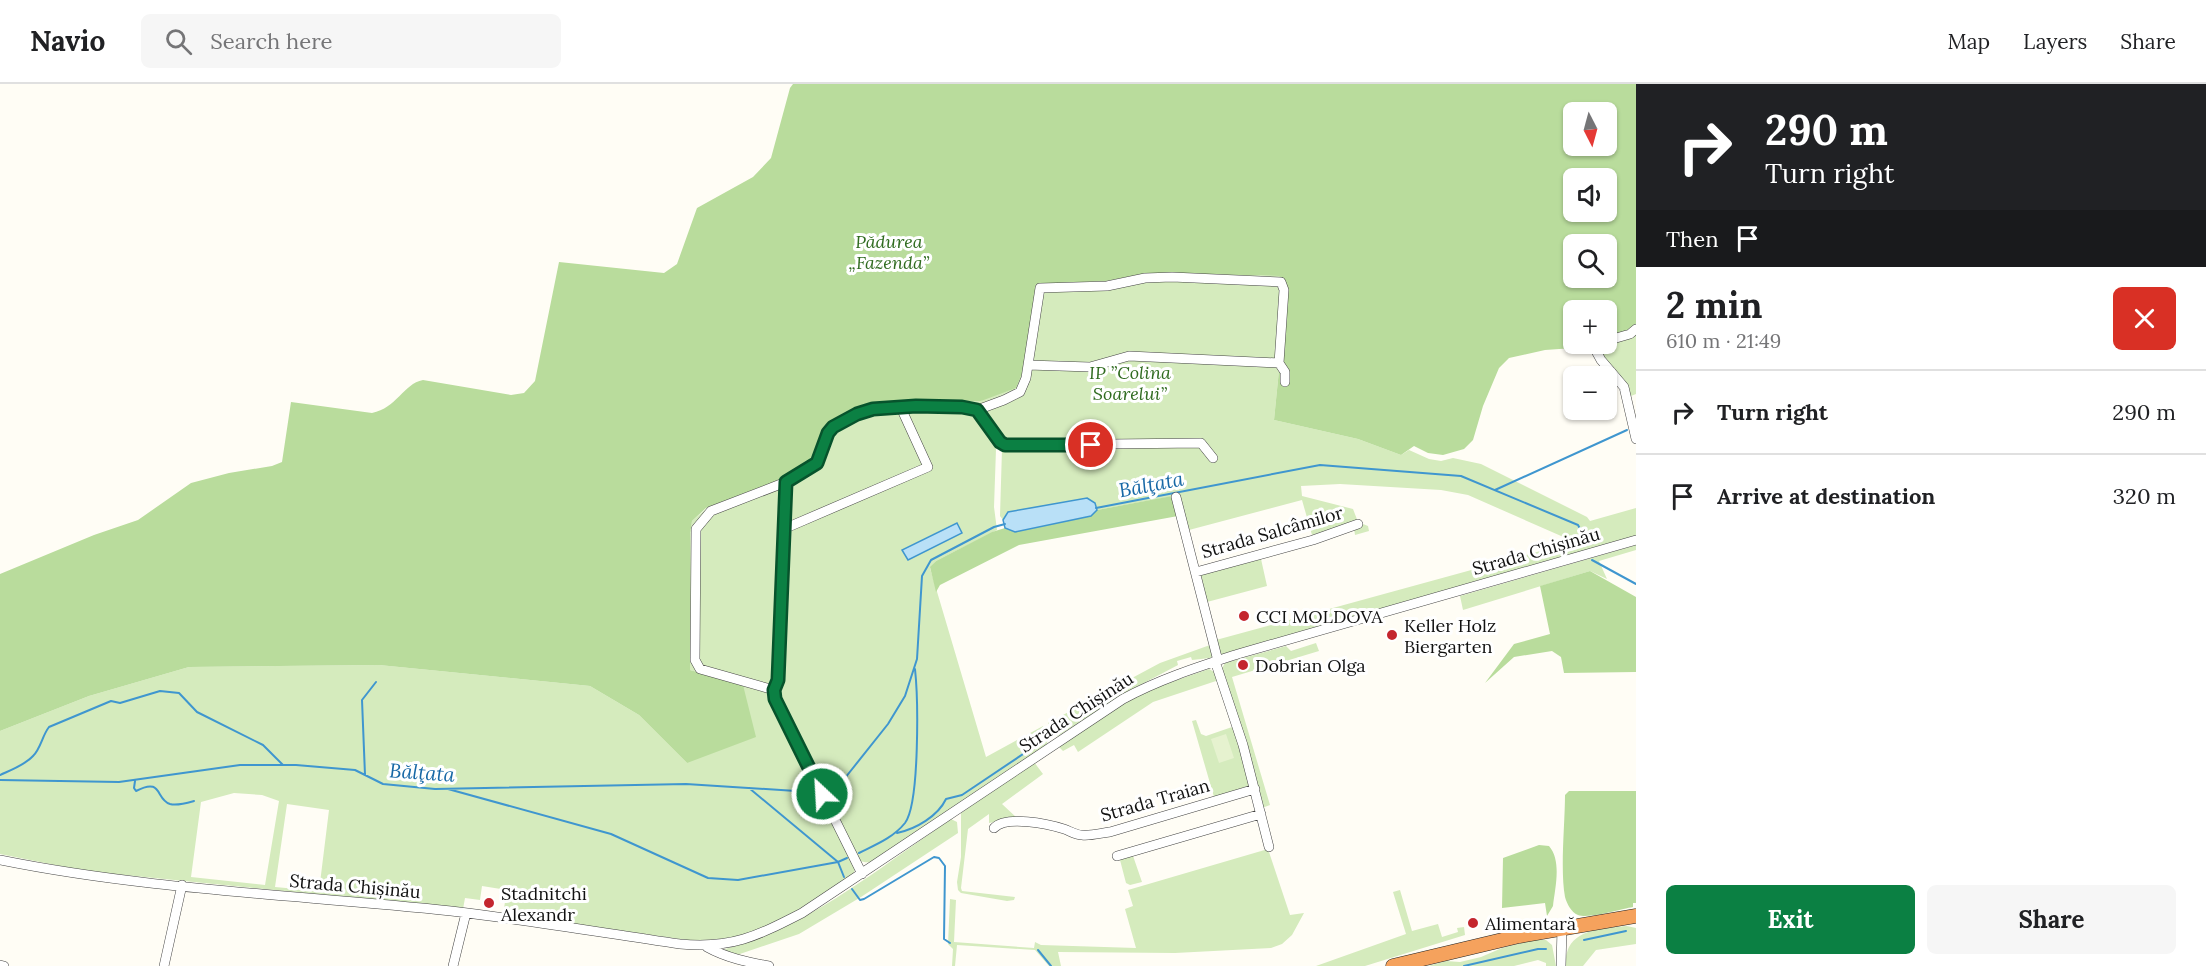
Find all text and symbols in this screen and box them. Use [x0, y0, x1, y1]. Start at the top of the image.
search box [141, 14, 561, 68]
text: Navio [30, 23, 105, 59]
icon: search [162, 25, 195, 58]
text: Search here [210, 27, 332, 55]
text: Map [1947, 28, 1990, 55]
text: Layers [2023, 28, 2087, 55]
text: Share [2120, 28, 2176, 55]
north arrow [1563, 102, 1617, 156]
map controls [1563, 102, 1617, 420]
text: 290 m [1765, 103, 1888, 157]
icon: right [1666, 108, 1744, 186]
text: Turn right [1765, 156, 1894, 190]
button: sound [1563, 168, 1617, 222]
icon: arrive [1731, 222, 1764, 255]
text: Then [1666, 225, 1719, 253]
park label: Pădurea „Fazenda” [848, 230, 930, 274]
button: search [1563, 234, 1617, 288]
text: 2 min [1666, 282, 1763, 328]
button: close [2113, 287, 2176, 350]
button: + [1563, 300, 1617, 354]
text: 610 m · 21:49 [1666, 328, 1781, 353]
park label: IP ”Colina Soarelui” [1089, 361, 1171, 405]
button: − [1563, 366, 1617, 420]
icon: right [1666, 396, 1699, 429]
text: Turn right [1717, 398, 1828, 426]
text: 290 m [2112, 398, 2176, 426]
pin [1065, 419, 1116, 470]
icon: arrive [1074, 428, 1107, 461]
water label: Bălţata [1116, 465, 1186, 503]
icon: arrive [1666, 480, 1699, 513]
text: Arrive at destination [1717, 482, 1935, 510]
text: 320 m [2113, 482, 2176, 510]
street label: Strada Salcâmilor [1198, 501, 1346, 563]
street label: Strada Chișinău [1470, 522, 1603, 580]
place label: CCI MOLDOVA [1256, 605, 1383, 628]
marker: CCI MOLDOVA [1237, 609, 1251, 623]
place label: Keller Holz Biergarten [1404, 614, 1496, 658]
marker: Keller Holz Biergarten [1385, 628, 1399, 642]
place label: Dobrian Olga [1255, 654, 1366, 677]
marker: Dobrian Olga [1236, 658, 1250, 672]
street label: Strada Chișinău [1015, 666, 1138, 757]
water label: Bălţata [388, 757, 456, 787]
position arrow [790, 762, 854, 826]
street label: Strada Traian [1098, 773, 1212, 827]
street label: Strada Chișinău [288, 869, 422, 903]
place label: Stadnitchi Alexandr [500, 882, 587, 926]
button: Exit [1666, 885, 1915, 954]
button: Share [1927, 885, 2176, 954]
marker: Stadnitchi Alexandr [482, 896, 496, 910]
place label: Alimentară [1484, 912, 1576, 935]
marker: Alimentară [1466, 916, 1480, 930]

